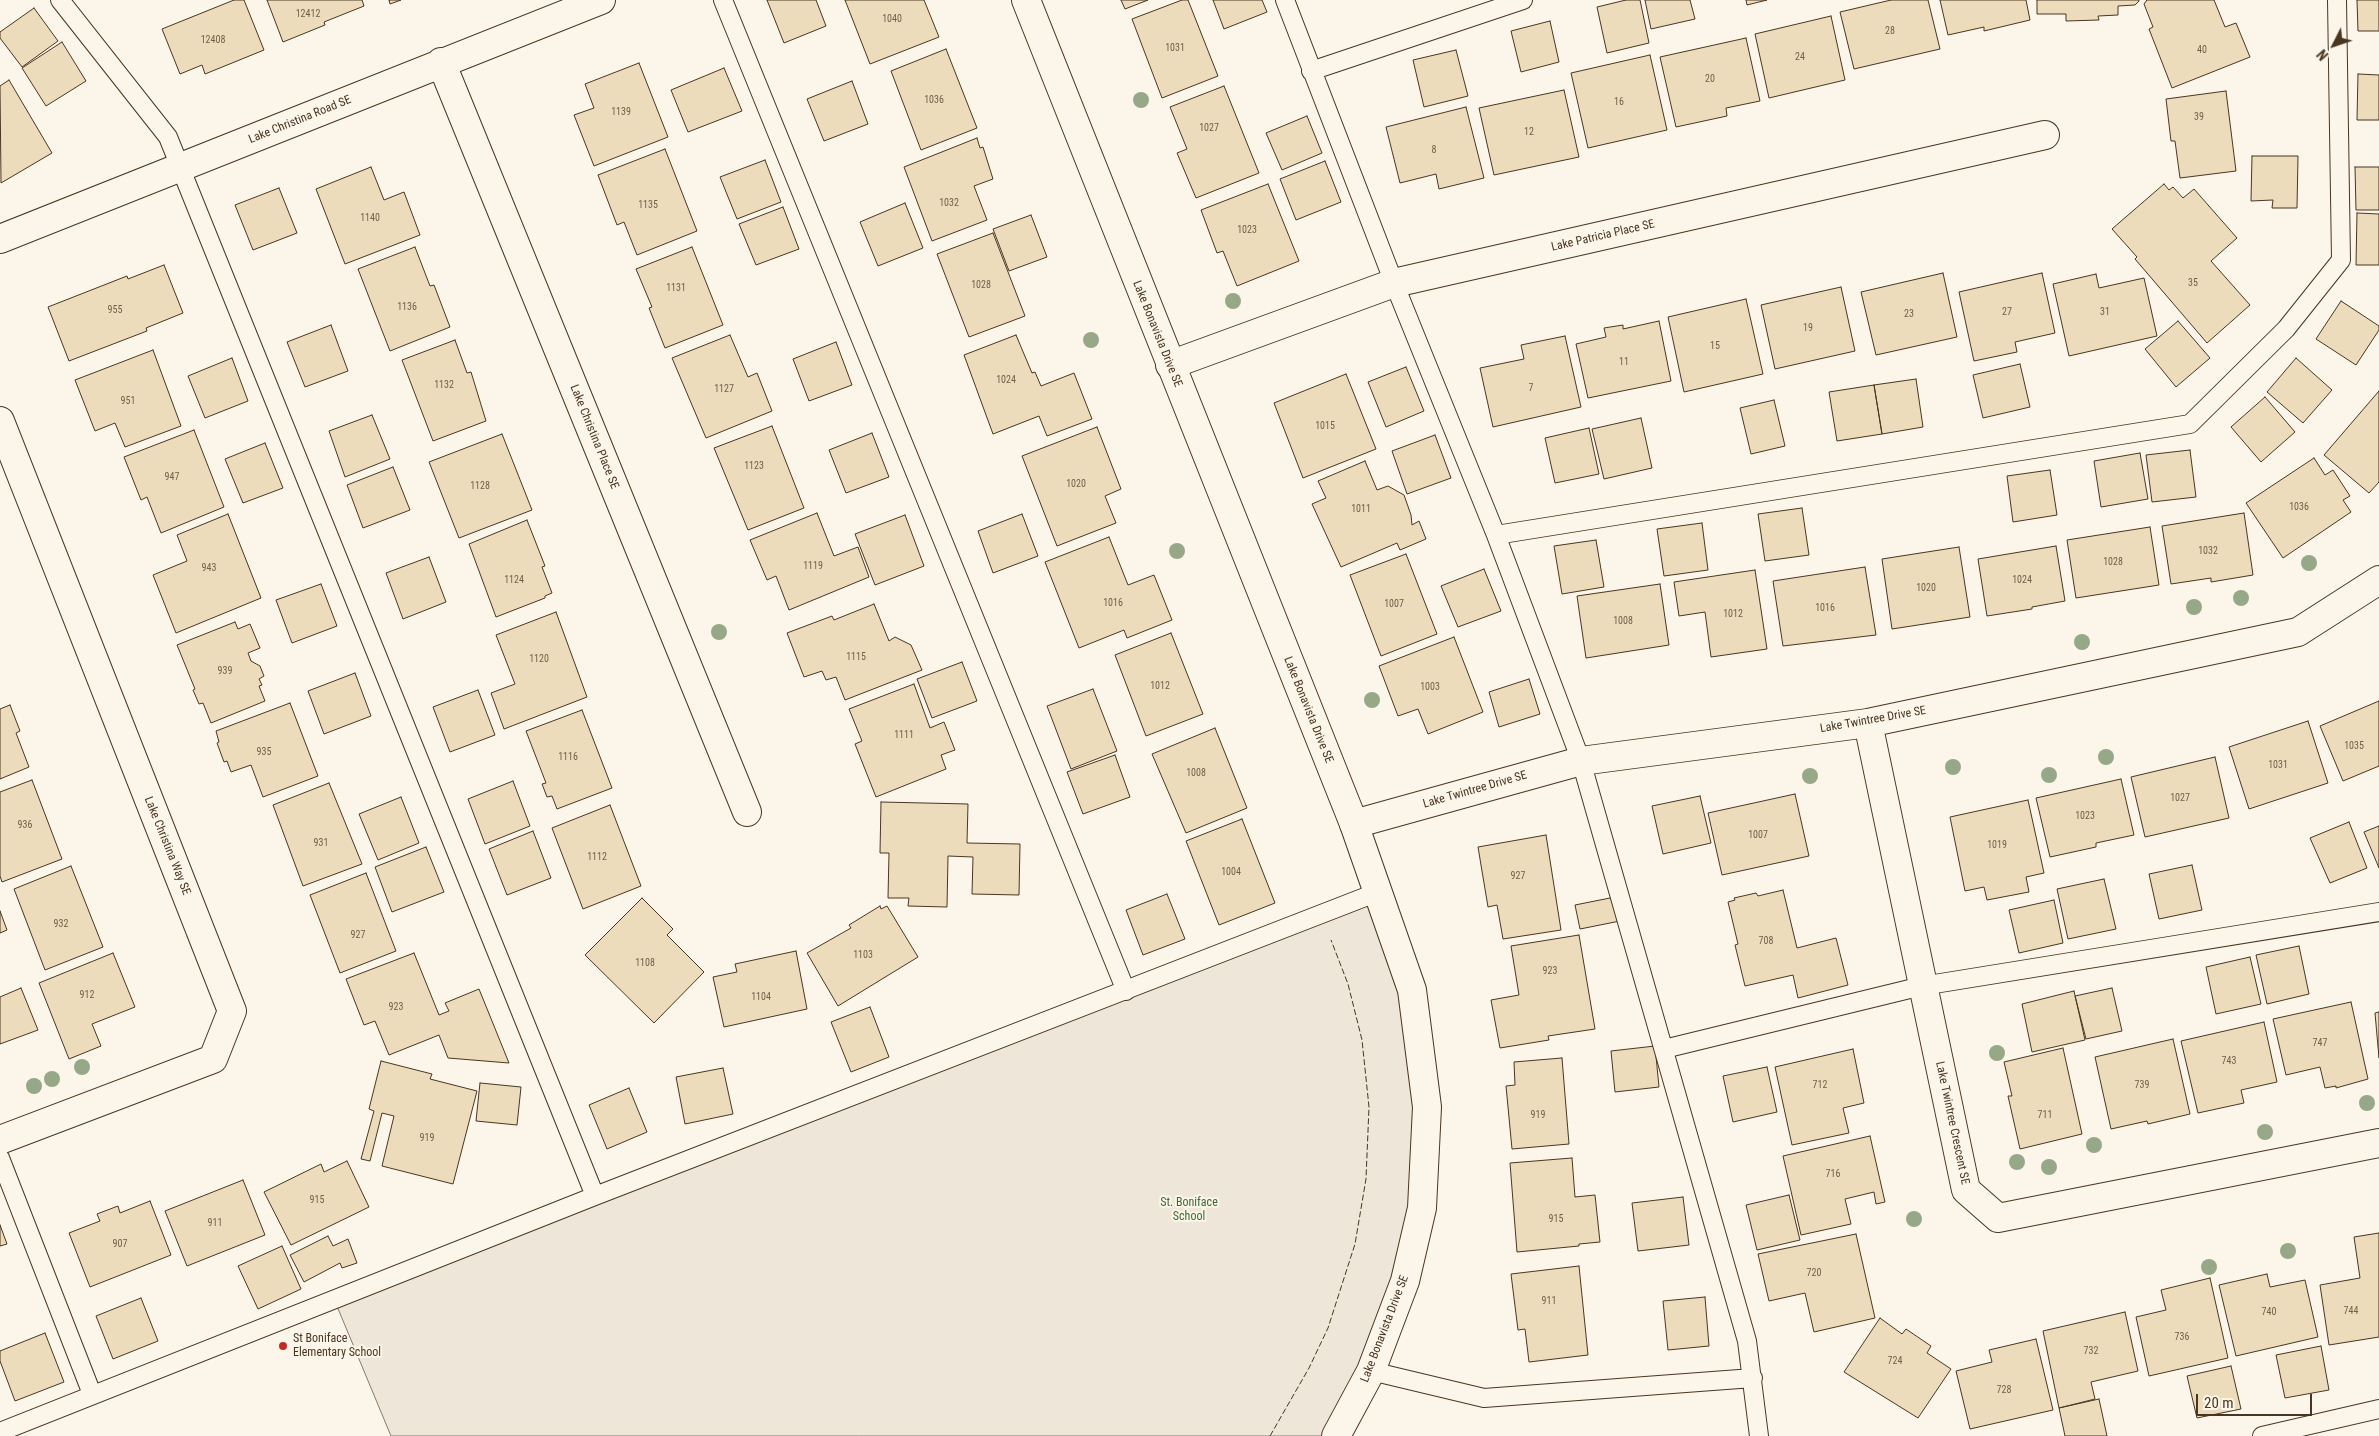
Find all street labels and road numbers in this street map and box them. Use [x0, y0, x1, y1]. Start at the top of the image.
street label: Lake Christina Road SE [247, 93, 353, 147]
street label: Lake Patricia Place SE [1550, 217, 1656, 255]
street label: Lake Bonavista Drive SE [1129, 279, 1185, 389]
street label: Lake Christina Place SE [566, 383, 622, 491]
street label: Lake Bonavista Drive SE [1280, 655, 1336, 765]
street label: Lake Twintree Drive SE [1819, 704, 1927, 736]
street label: Lake Twintree Drive SE [1421, 768, 1529, 812]
street label: Lake Christina Way SE [141, 795, 193, 897]
street label: Lake Twintree Crescent SE [1932, 1060, 1972, 1186]
street label: Lake Bonavista Drive SE [1358, 1273, 1412, 1385]

